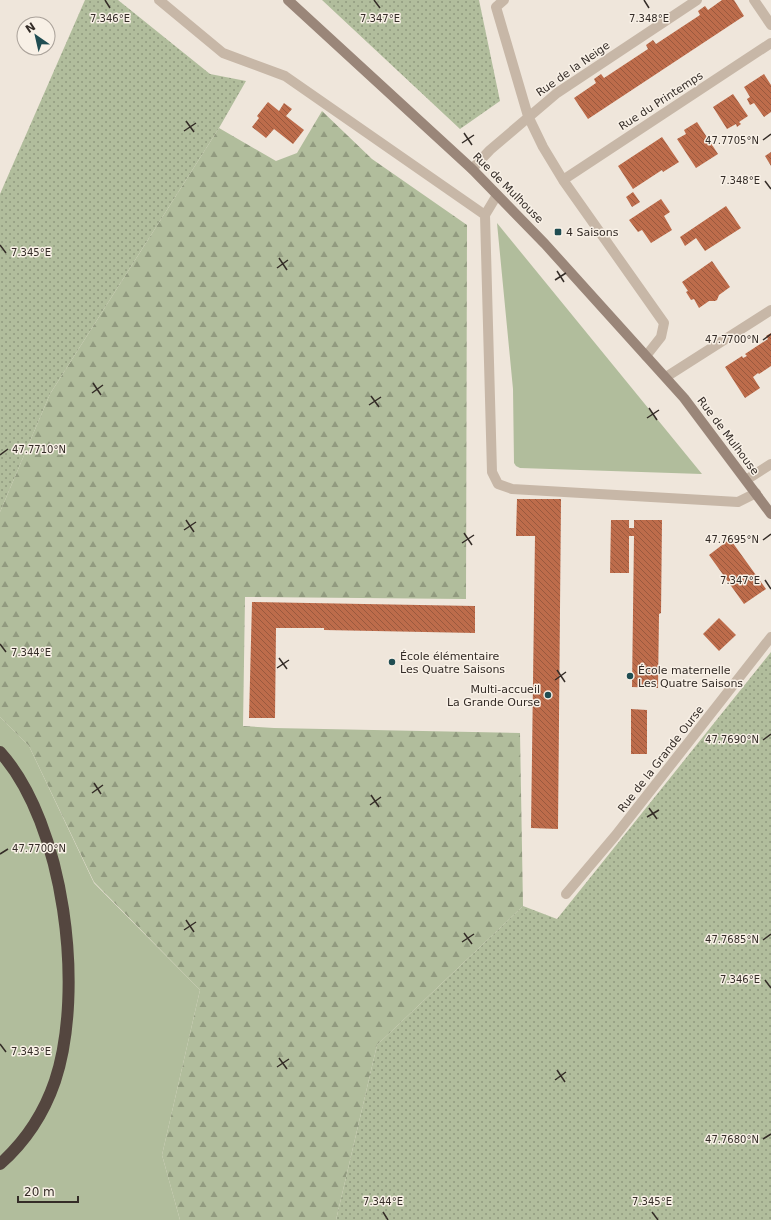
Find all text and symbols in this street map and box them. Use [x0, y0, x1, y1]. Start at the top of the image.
text: 7.346°E [90, 13, 130, 24]
text: 7.347°E [360, 13, 400, 24]
text: 7.348°E [629, 13, 669, 24]
north arrow [16, 16, 56, 56]
text: N [23, 20, 38, 36]
street label: Rue de la Neige [534, 39, 612, 99]
street label: Rue du Printemps [617, 69, 706, 133]
text: 47.7705°N [705, 135, 759, 146]
street label: Rue de Mulhouse [470, 150, 546, 226]
text: 7.348°E [720, 175, 760, 186]
place label: 4 Saisons [566, 226, 619, 239]
marker: 4 Saisons [553, 227, 563, 237]
text: 7.345°E [11, 247, 51, 258]
text: 47.7700°N [705, 334, 759, 345]
street label: Rue de Mulhouse [694, 394, 762, 478]
text: 47.7710°N [12, 444, 66, 455]
text: 47.7695°N [705, 534, 759, 545]
text: 7.347°E [720, 575, 760, 586]
text: 7.344°E [11, 647, 51, 658]
place label: École élémentaire Les Quatre Saisons [400, 650, 505, 676]
marker: École élémentaire Les Quatre Saisons [387, 657, 397, 667]
place label: École maternelle Les Quatre Saisons [638, 664, 743, 690]
marker: École maternelle Les Quatre Saisons [625, 671, 635, 681]
place label: Multi-accueil La Grande Ourse [447, 683, 540, 709]
marker: Multi-accueil La Grande Ourse [543, 690, 553, 700]
street label: Rue de la Grande Ourse [615, 703, 707, 815]
text: 47.7690°N [705, 734, 759, 745]
text: 47.7700°N [12, 843, 66, 854]
text: 47.7685°N [705, 934, 759, 945]
text: 7.346°E [720, 974, 760, 985]
text: 7.343°E [11, 1046, 51, 1057]
text: 47.7680°N [705, 1134, 759, 1145]
scale bar [18, 1178, 78, 1204]
text: 20 m [24, 1185, 55, 1199]
text: 7.344°E [363, 1196, 403, 1207]
text: 7.345°E [632, 1196, 672, 1207]

